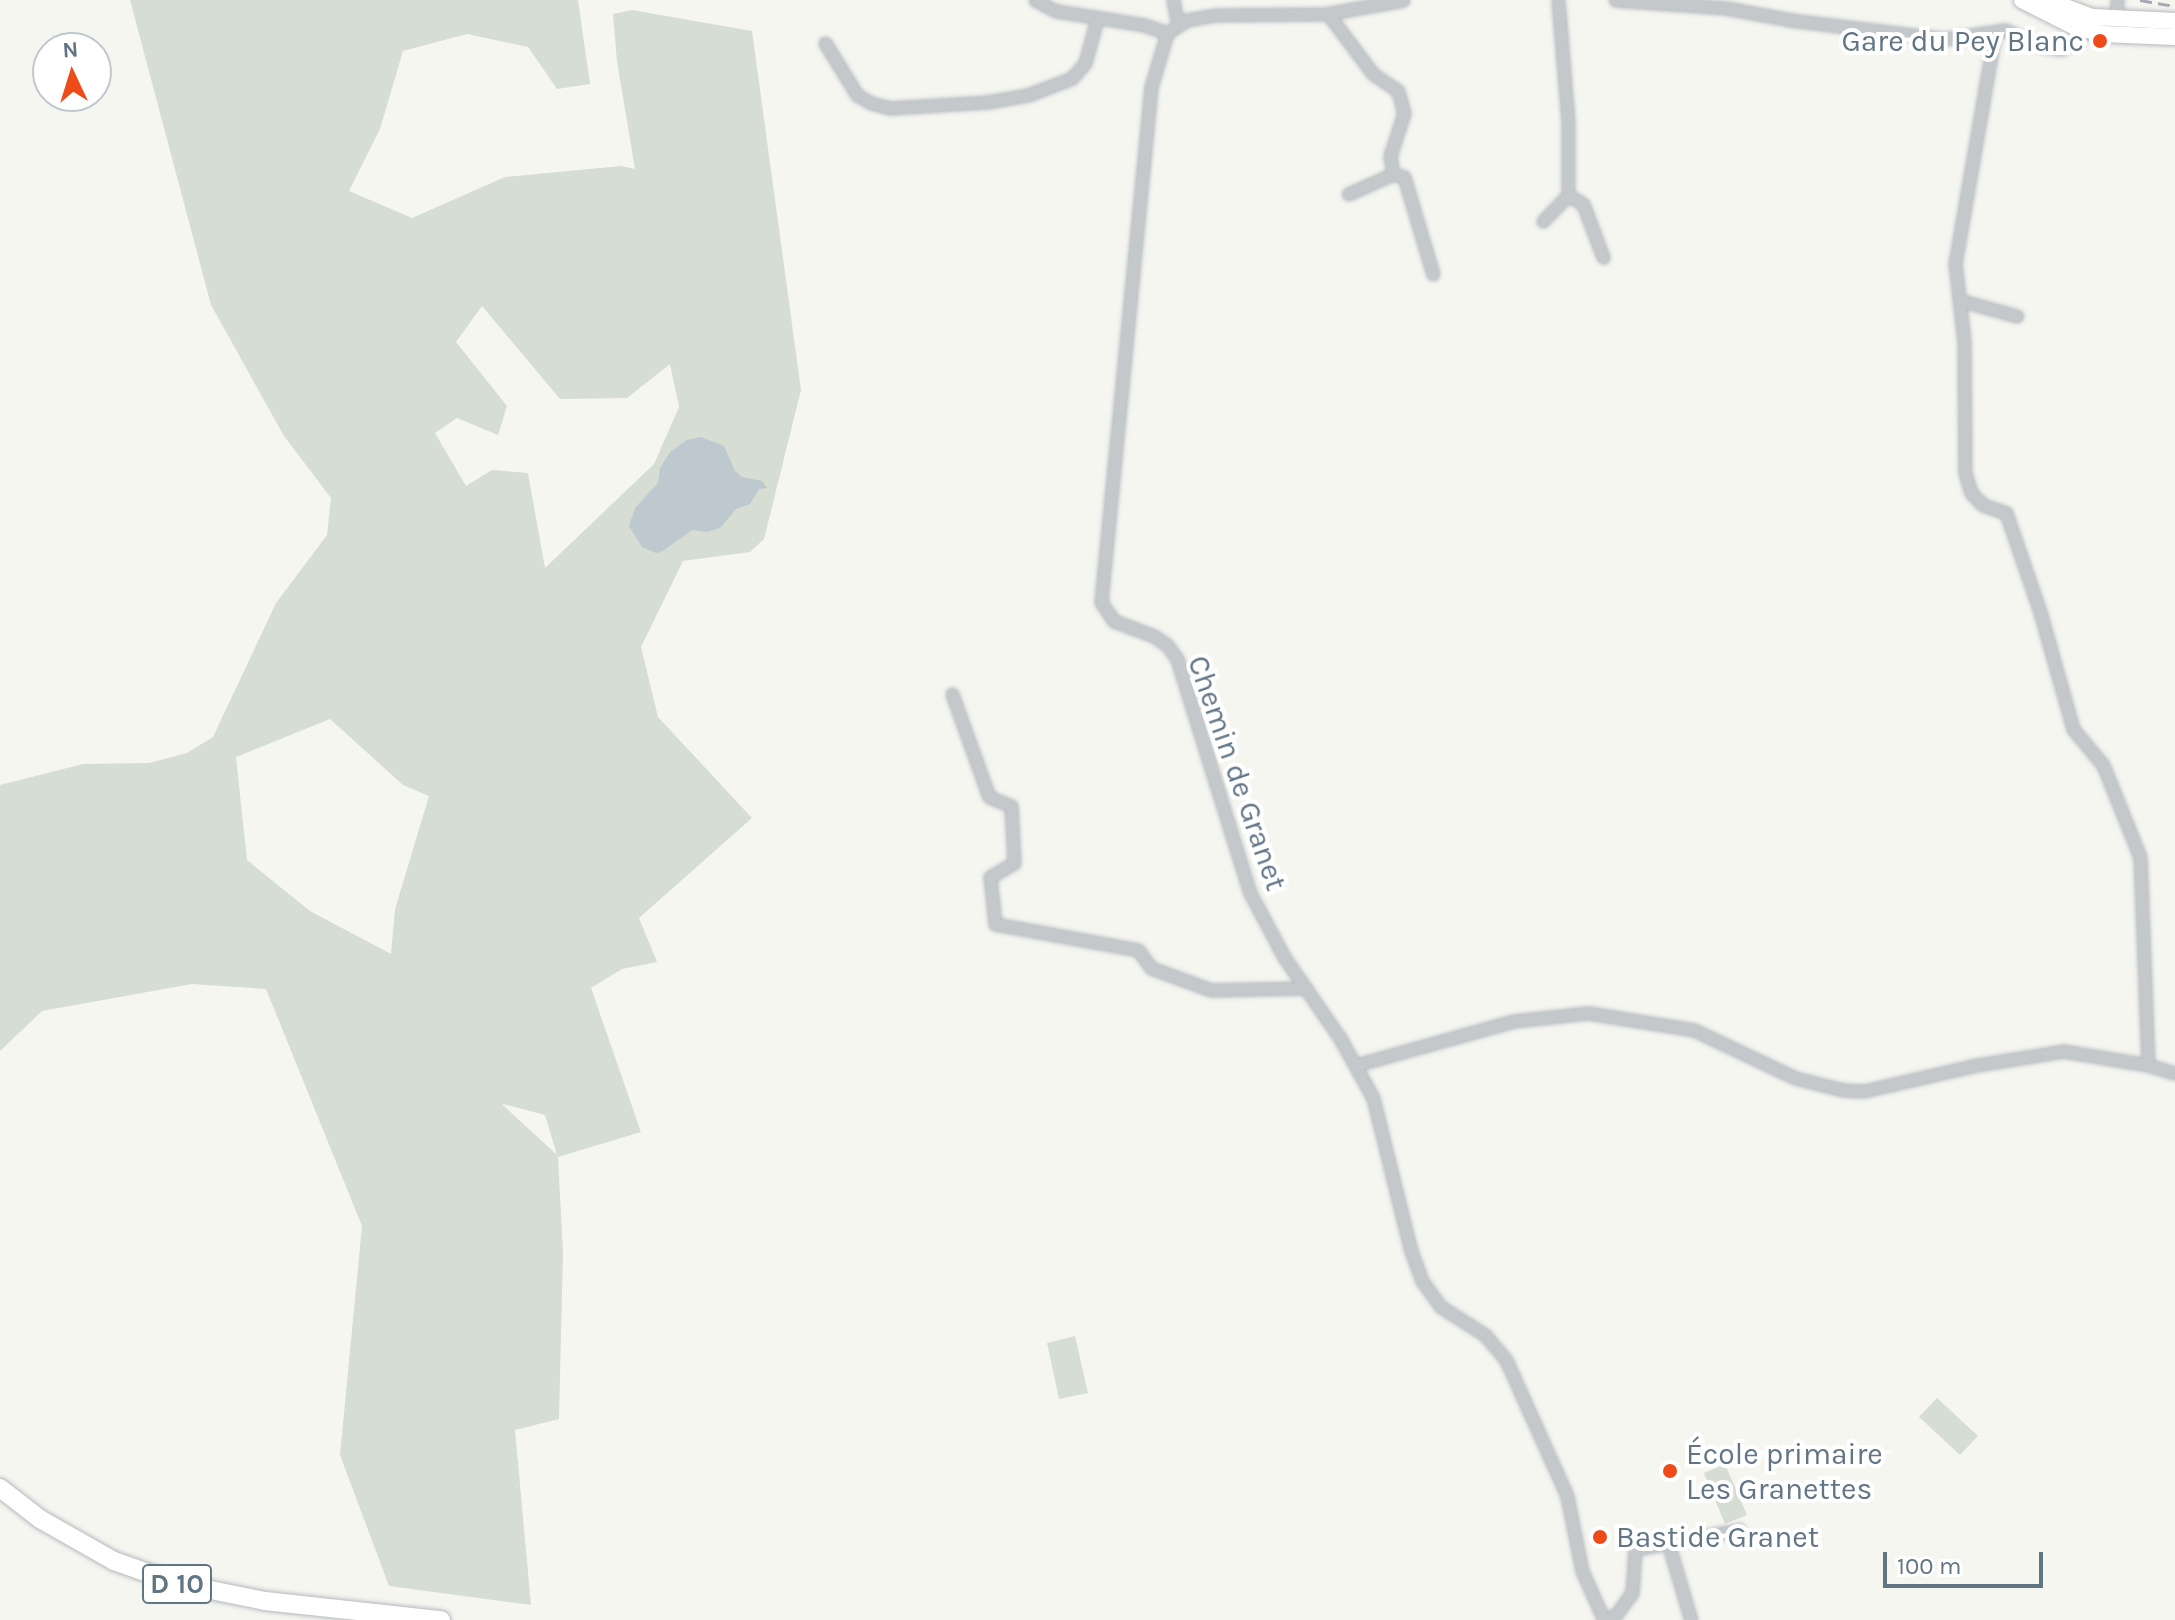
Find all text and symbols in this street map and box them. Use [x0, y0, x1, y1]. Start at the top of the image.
place label: Gare du Pey Blanc [1841, 23, 2084, 59]
north arrow [32, 32, 112, 112]
marker: Gare du Pey Blanc [2091, 32, 2109, 50]
text: N [62, 37, 79, 64]
street label: Chemin de Granet [1180, 651, 1294, 895]
place label: École primaire Les Granettes [1686, 1436, 1883, 1506]
marker: École primaire Les Granettes [1661, 1462, 1679, 1480]
place label: Bastide Granet [1616, 1519, 1819, 1555]
marker: Bastide Granet [1591, 1528, 1609, 1546]
scale bar [1887, 1536, 2047, 1586]
text: 100 m [1897, 1552, 1962, 1580]
road number: D 10 [141, 1560, 213, 1608]

